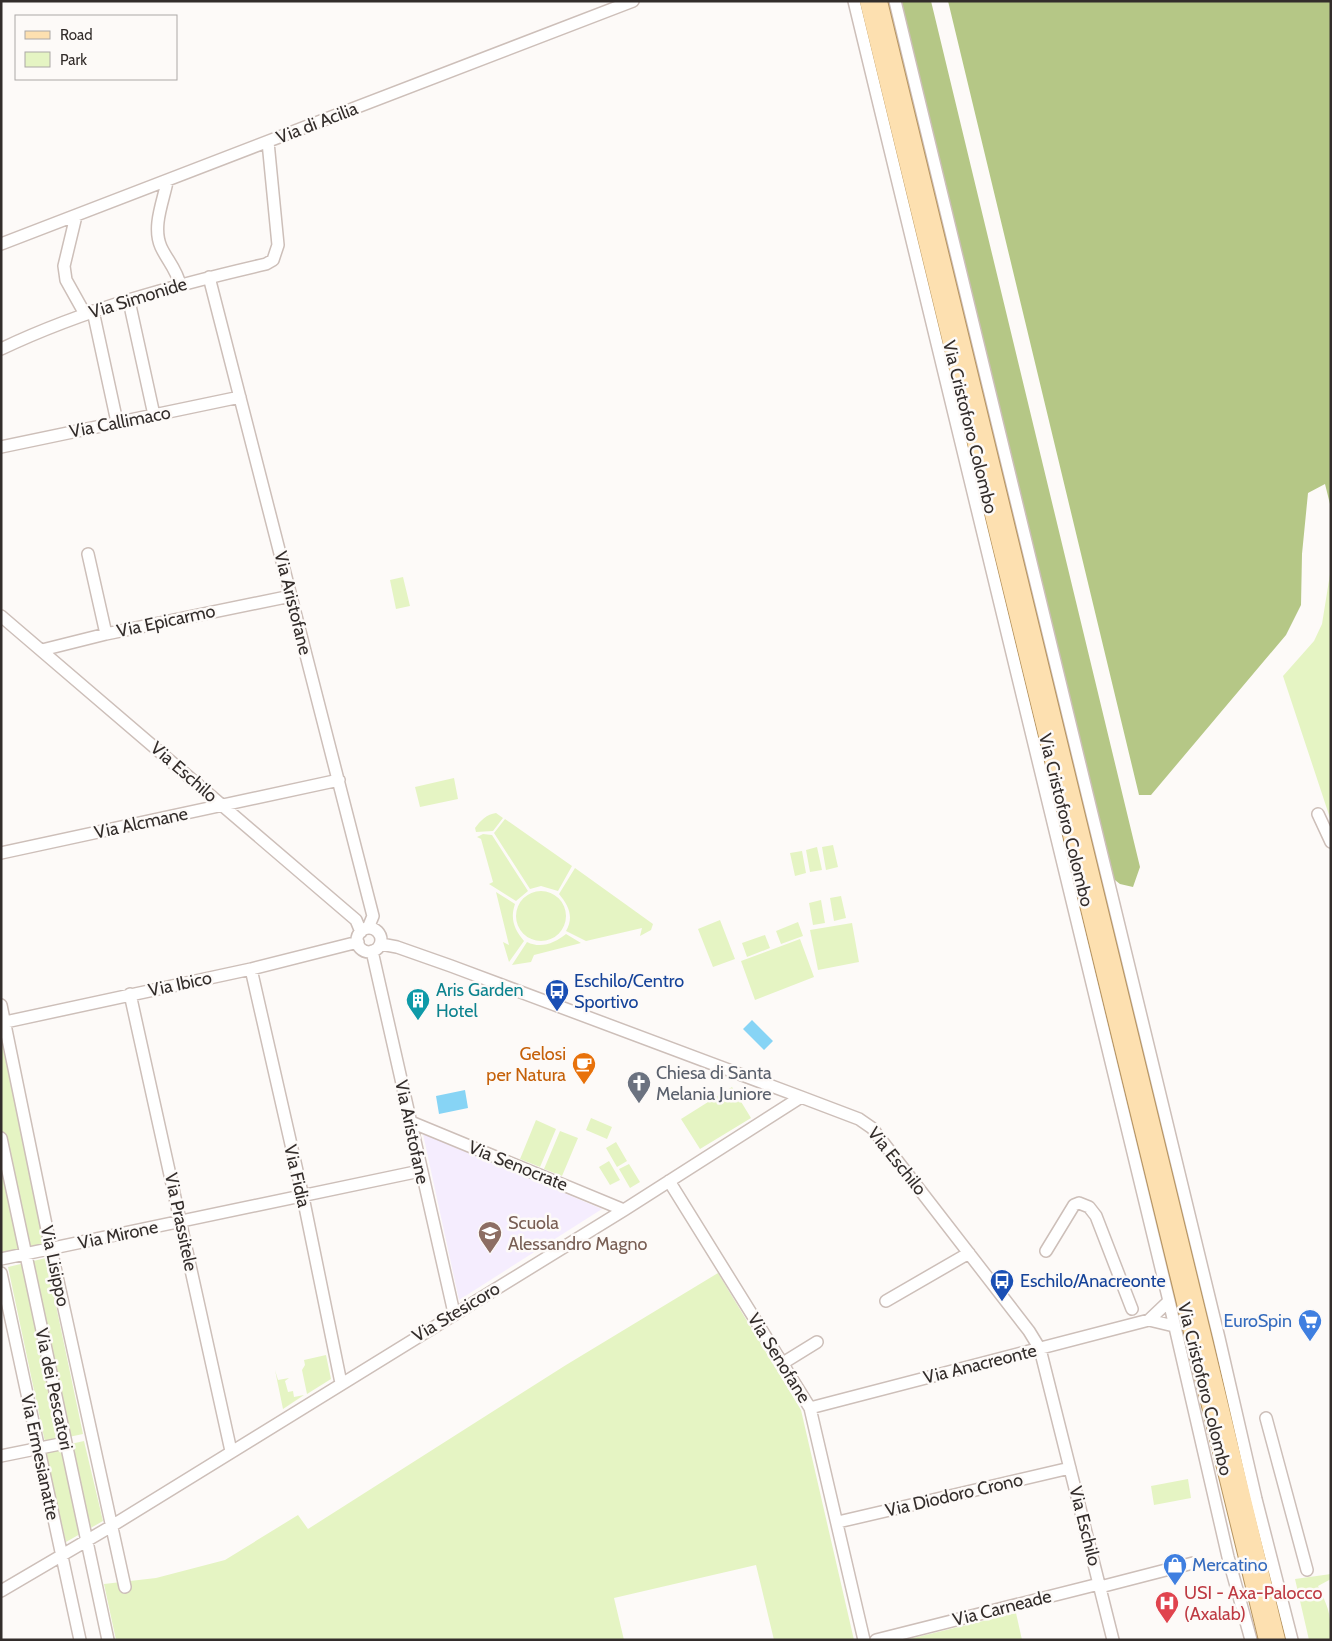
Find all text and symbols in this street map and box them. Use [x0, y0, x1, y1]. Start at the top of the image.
legend [15, 15, 178, 80]
text: Road [60, 26, 93, 44]
text: Park [60, 51, 87, 69]
street label: Via di Acilia [273, 97, 361, 149]
street label: Via Simonide [86, 273, 190, 323]
street label: Via Cristoforo Colombo [938, 338, 1002, 516]
street label: Via Callimaco [67, 401, 173, 443]
street label: Via Aristofane [270, 549, 316, 657]
street label: Via Epicarmo [115, 600, 217, 642]
street label: Via Cristoforo Colombo [1034, 731, 1098, 909]
street label: Via Eschilo [146, 737, 222, 807]
street label: Via Alcmane [92, 802, 190, 844]
street label: Via Ibico [146, 967, 214, 1001]
place label: Eschilo/Centro Sportivo [574, 970, 684, 1013]
bus stop icon: Eschilo/Centro Sportivo [544, 978, 570, 1012]
place label: Aris Garden Hotel [436, 979, 524, 1022]
building icon: Aris Garden Hotel [405, 987, 431, 1021]
place label: Gelosi per Natura [486, 1043, 566, 1086]
cafe icon: Gelosi per Natura [571, 1051, 597, 1085]
place label: Chiesa di Santa Melania Juniore [656, 1062, 772, 1105]
church icon: Chiesa di Santa Melania Juniore [626, 1070, 652, 1104]
street label: Via Aristofane [390, 1078, 434, 1186]
street label: Via Eschilo [863, 1122, 931, 1200]
street label: Via Senocrate [465, 1136, 571, 1196]
street label: Via Fidia [279, 1142, 315, 1210]
street label: Via Prassitele [160, 1171, 202, 1273]
place label: Scuola Alessandro Magno [508, 1212, 648, 1255]
street label: Via Mirone [76, 1216, 160, 1254]
school or university icon: Scuola Alessandro Magno [477, 1220, 503, 1254]
street label: Via Lisippo [36, 1223, 74, 1309]
bus stop icon: Eschilo/Anacreonte [989, 1268, 1015, 1302]
place label: Eschilo/Anacreonte [1020, 1270, 1166, 1292]
street label: Via Stesicoro [408, 1277, 504, 1347]
street label: Via Cristoforo Colombo [1173, 1300, 1237, 1478]
supermarket icon: EuroSpin [1297, 1308, 1323, 1342]
street label: Via Senofane [743, 1309, 815, 1407]
place label: EuroSpin [1224, 1310, 1292, 1332]
street label: Via dei Pescatori [30, 1326, 78, 1452]
street label: Via Anacreonte [921, 1339, 1039, 1389]
street label: Via Ermesianatte [16, 1392, 64, 1522]
street label: Via Diodoro Crono [883, 1468, 1025, 1522]
street label: Via Eschilo [1064, 1484, 1106, 1568]
shop icon: Mercatino [1162, 1552, 1188, 1586]
place label: Mercatino [1192, 1554, 1268, 1576]
place label: USI - Axa-Palocco (Axalab) [1184, 1582, 1323, 1625]
street label: Via Carneade [950, 1585, 1054, 1631]
hospital icon: USI - Axa-Palocco (Axalab) [1154, 1590, 1180, 1624]

